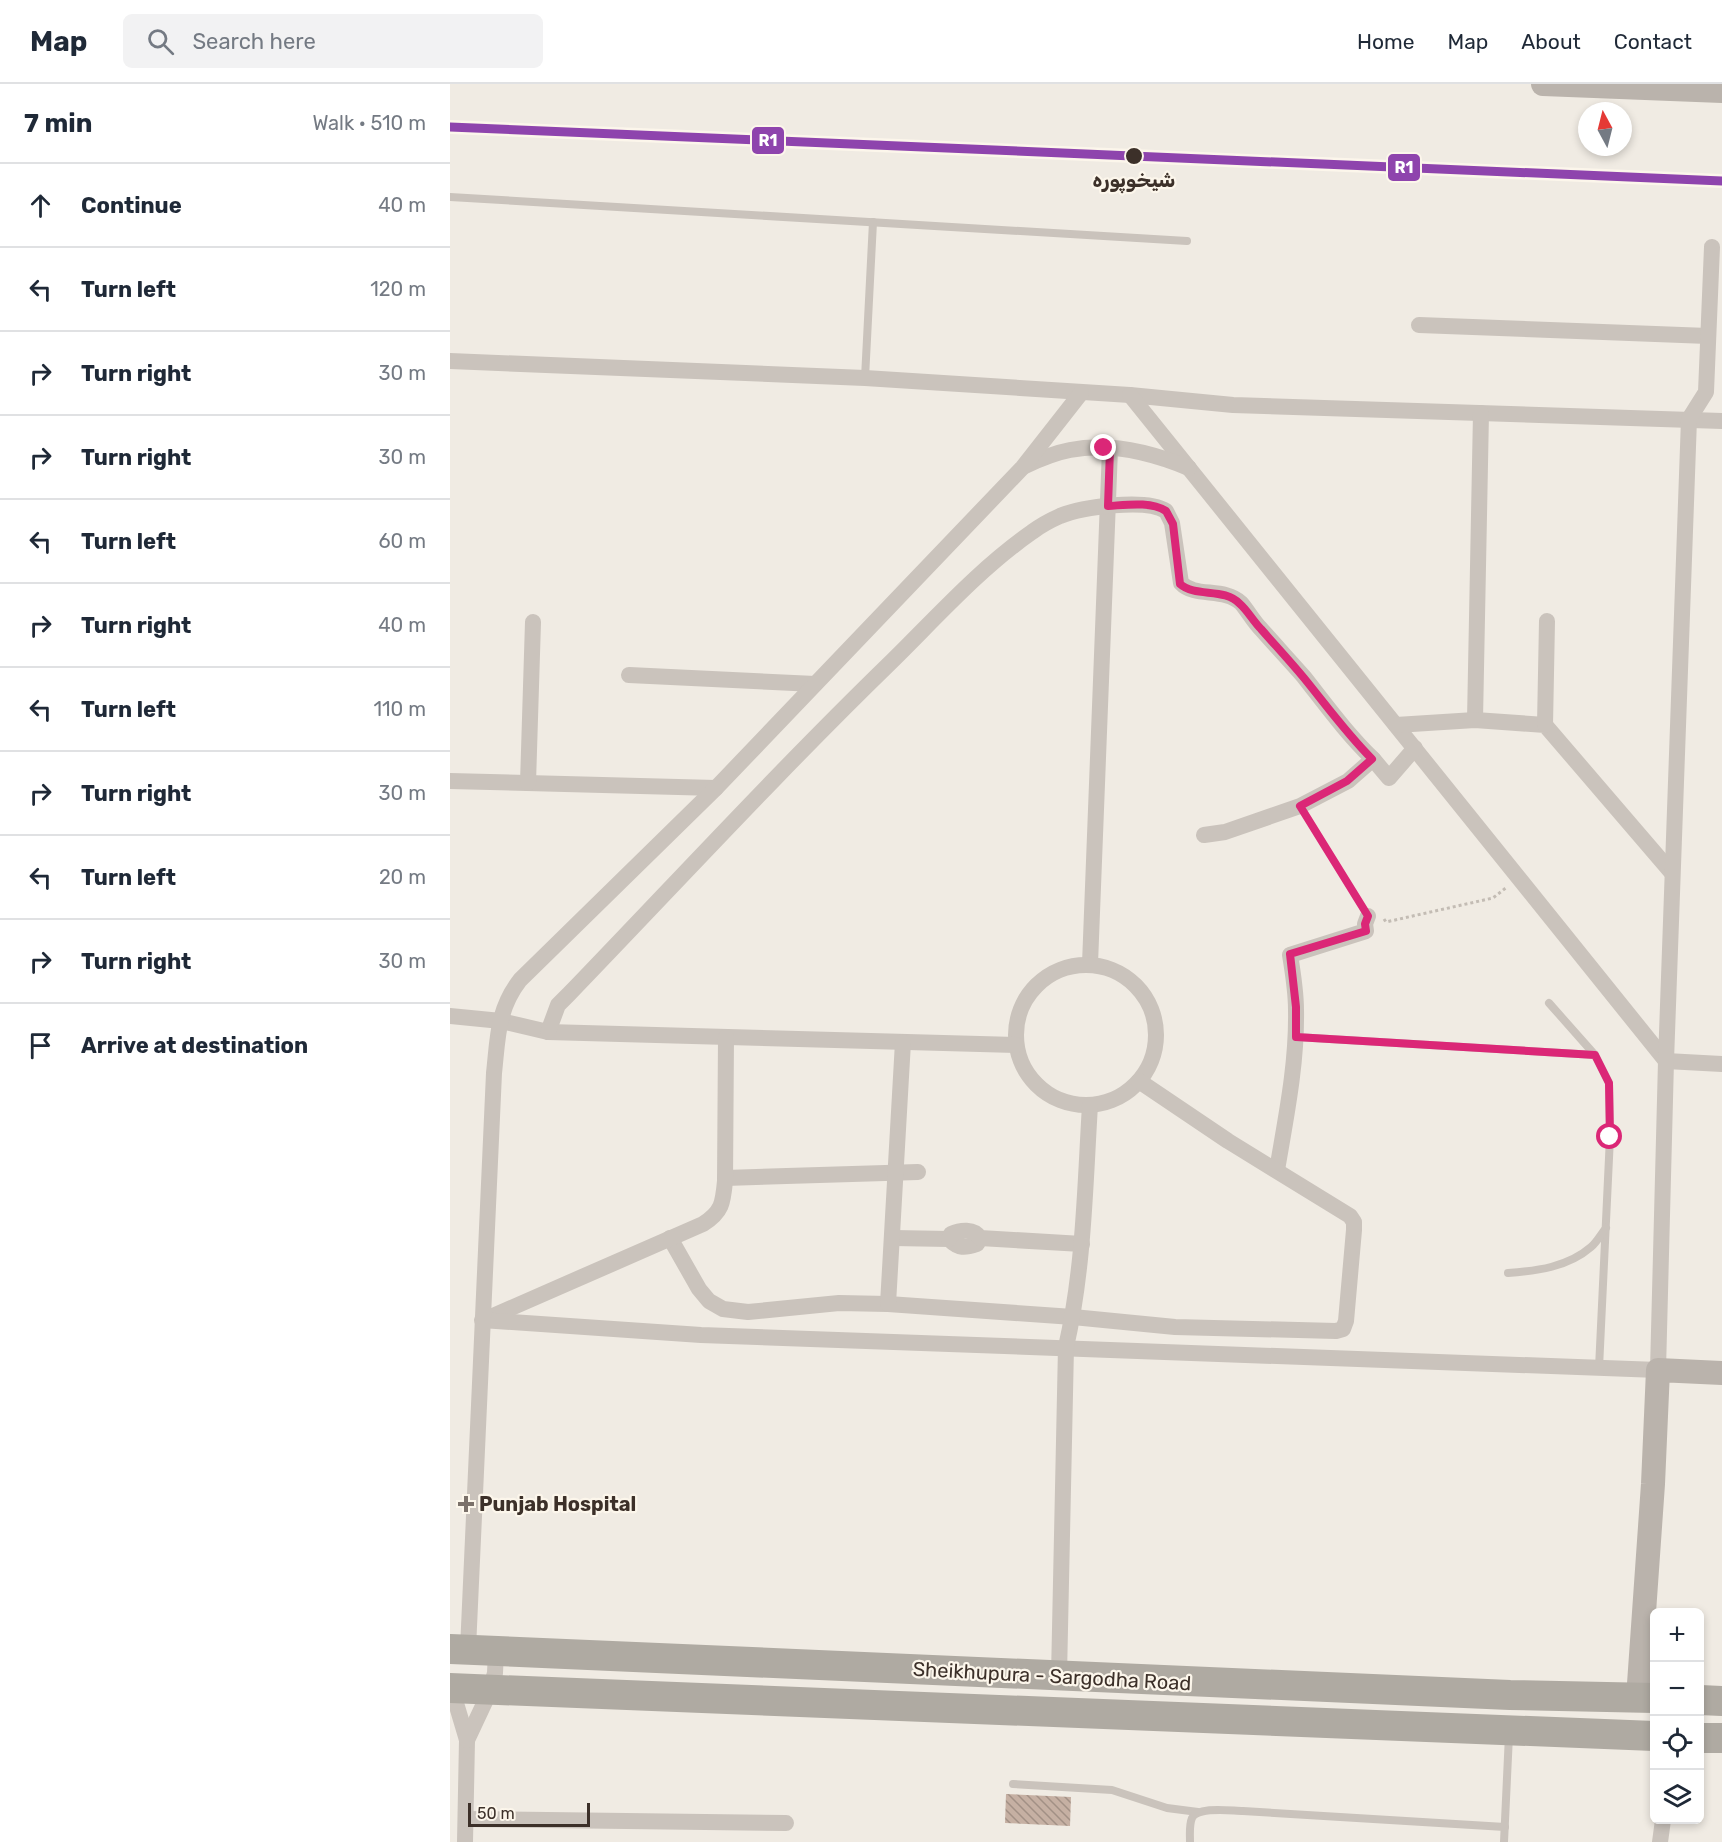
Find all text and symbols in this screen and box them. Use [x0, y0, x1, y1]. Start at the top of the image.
search box [123, 14, 543, 68]
text: Map [30, 25, 87, 58]
icon: search [144, 25, 177, 58]
text: Search here [192, 28, 316, 55]
text: Home [1357, 29, 1414, 54]
text: Map [1447, 29, 1488, 54]
text: About [1521, 29, 1581, 54]
text: Contact [1614, 29, 1692, 54]
north arrow [1578, 102, 1632, 156]
text: 7 min [24, 108, 92, 139]
text: Walk · 510 m [312, 111, 426, 135]
line badge: R1 [751, 126, 785, 155]
text: R1 [758, 131, 778, 150]
marker: شیخوپورہ [1124, 146, 1144, 166]
line badge: R1 [1387, 153, 1421, 182]
text: R1 [1394, 158, 1414, 177]
place label: شیخوپورہ [1093, 168, 1175, 194]
icon: ahead [24, 189, 57, 222]
text: Continue [81, 192, 182, 219]
text: 40 m [378, 193, 426, 217]
icon: left [24, 273, 57, 306]
text: Turn left [81, 276, 176, 303]
text: 120 m [370, 277, 426, 301]
icon: right [24, 357, 57, 390]
text: Turn right [81, 360, 191, 387]
text: 30 m [379, 361, 426, 385]
route end [1090, 434, 1116, 460]
icon: right [24, 441, 57, 474]
text: Turn right [81, 444, 191, 471]
text: 30 m [379, 445, 426, 469]
icon: left [24, 525, 57, 558]
text: Turn left [81, 528, 176, 555]
text: 60 m [379, 529, 426, 553]
icon: right [24, 609, 57, 642]
text: Turn right [81, 612, 191, 639]
text: 40 m [378, 613, 426, 637]
icon: left [24, 693, 57, 726]
text: Turn left [81, 696, 176, 723]
text: 110 m [374, 697, 426, 721]
icon: right [24, 777, 57, 810]
text: Turn right [81, 780, 191, 807]
text: 30 m [379, 781, 426, 805]
icon: left [24, 861, 57, 894]
text: Turn left [81, 864, 176, 891]
text: 20 m [379, 865, 426, 889]
icon: right [24, 945, 57, 978]
text: Turn right [81, 948, 191, 975]
text: 30 m [379, 949, 426, 973]
icon: arrive [24, 1029, 57, 1062]
text: Arrive at destination [81, 1032, 308, 1059]
route start [1596, 1123, 1622, 1149]
place label: Punjab Hospital [479, 1492, 636, 1516]
marker: Punjab Hospital [457, 1495, 475, 1513]
map controls [1650, 1608, 1704, 1824]
button: + [1650, 1608, 1704, 1662]
street label: Sheikhupura - Sargodha Road [912, 1657, 1192, 1695]
button: − [1650, 1662, 1704, 1716]
button: locate [1650, 1716, 1704, 1770]
button: layers [1650, 1770, 1704, 1824]
scale bar [468, 1800, 590, 1828]
text: 50 m [477, 1804, 515, 1823]

